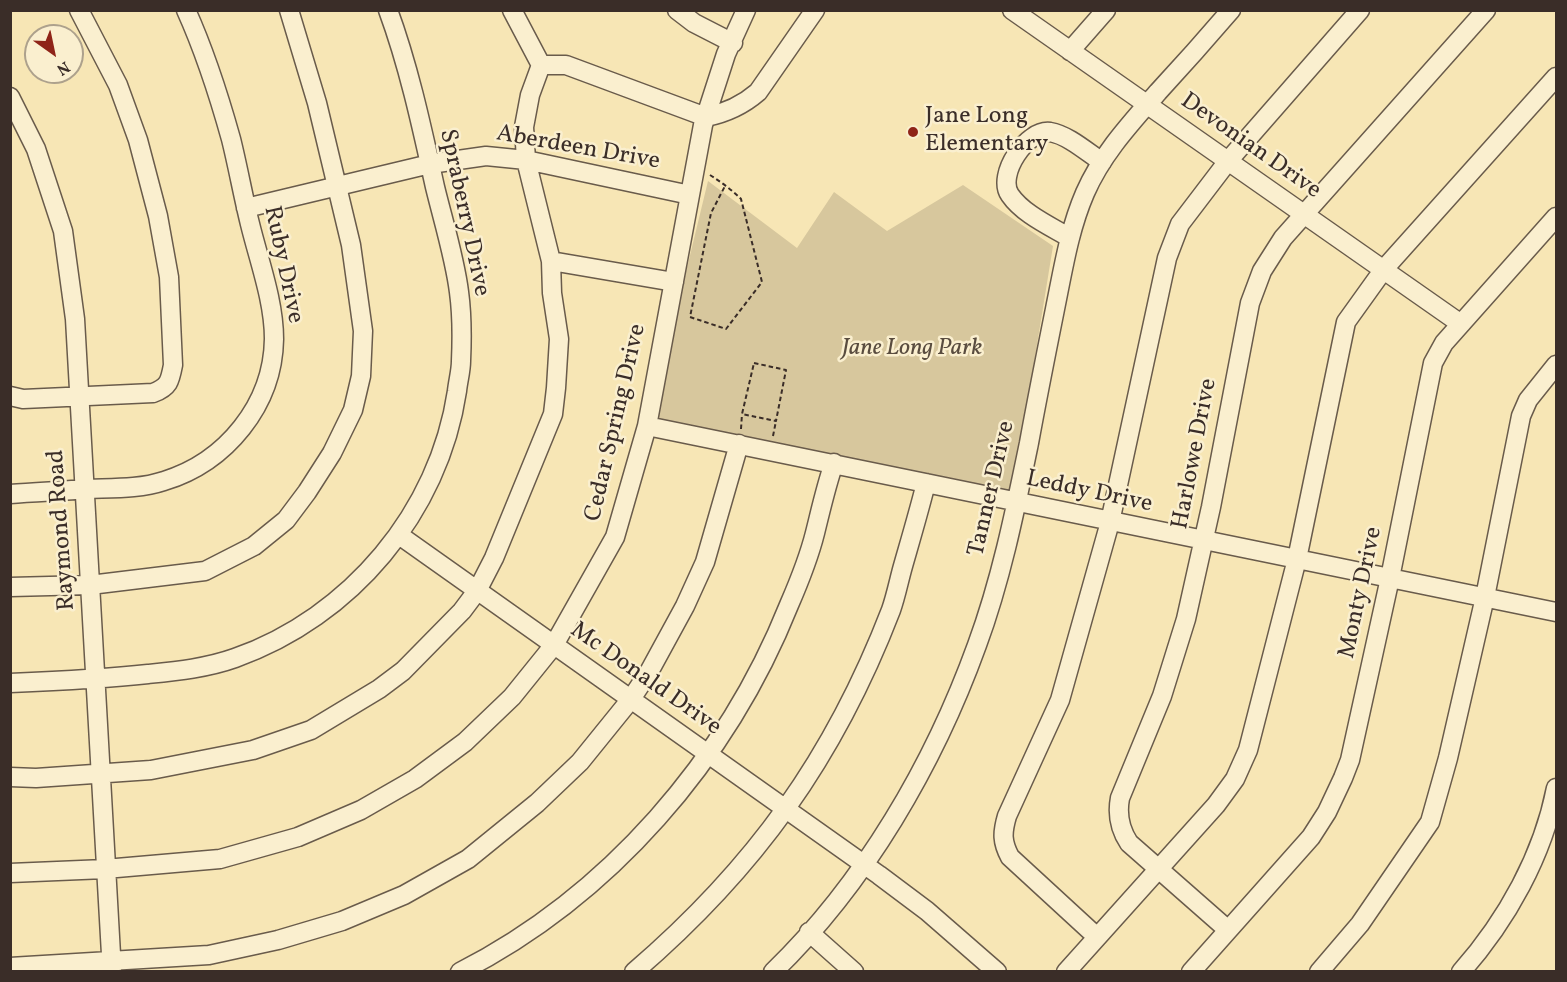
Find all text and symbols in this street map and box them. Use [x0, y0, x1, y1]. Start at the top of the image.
north arrow [24, 24, 84, 84]
text: N [52, 55, 74, 80]
street label: Devonian Drive [1174, 88, 1326, 206]
place label: Jane Long Elementary [925, 104, 1048, 160]
street label: Aberdeen Drive [494, 120, 662, 178]
marker: Jane Long Elementary [906, 125, 920, 139]
street label: Spraberry Drive [431, 127, 495, 299]
street label: Ruby Drive [256, 204, 308, 326]
street label: Cedar Spring Drive [580, 322, 654, 524]
park label: Jane Long Park [842, 336, 982, 364]
street label: Harlowe Drive [1167, 376, 1225, 532]
street label: Tanner Drive [963, 419, 1023, 559]
street label: Raymond Road [43, 448, 83, 612]
street label: Leddy Drive [1023, 466, 1155, 520]
street label: Monty Drive [1334, 525, 1390, 661]
street label: Mc Donald Drive [564, 617, 726, 743]

